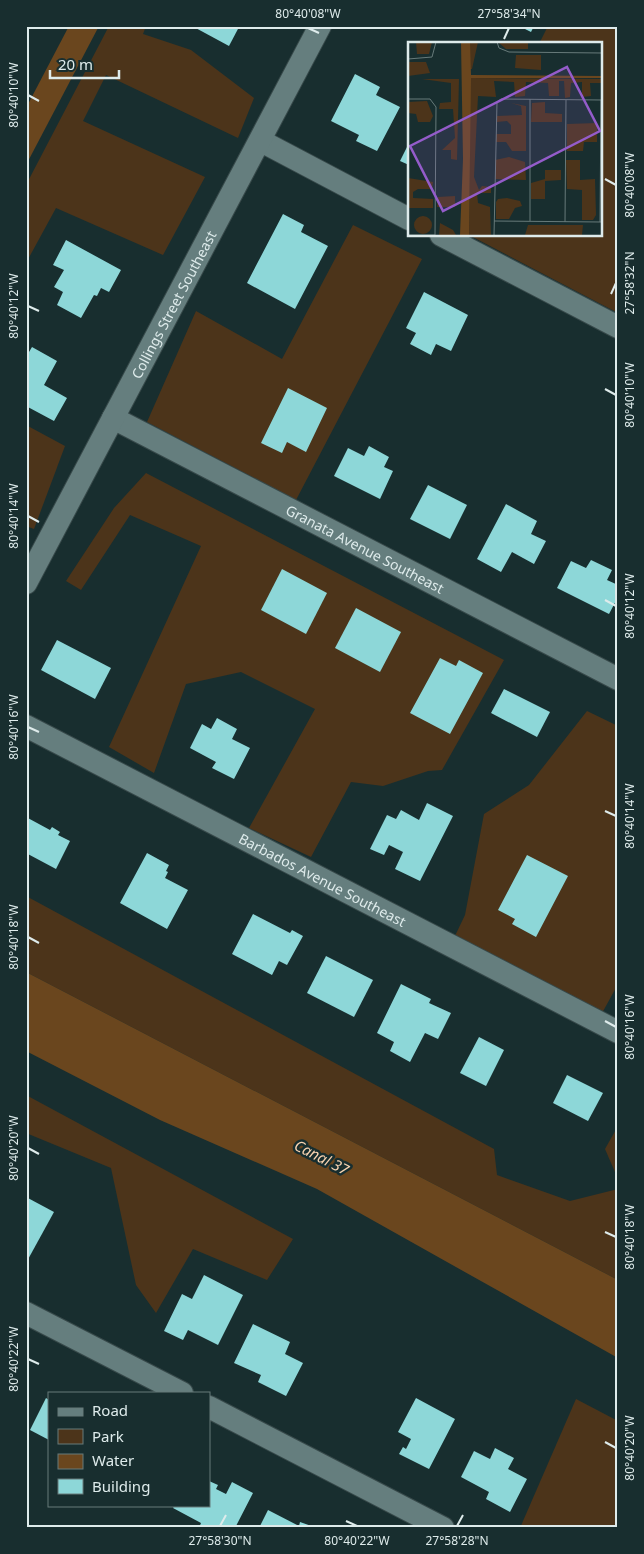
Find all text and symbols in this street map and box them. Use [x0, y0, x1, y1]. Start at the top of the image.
text: 80°40'08"W [275, 5, 341, 22]
text: 27°58'34"N [477, 5, 541, 22]
inset map [408, 42, 602, 236]
scale bar [50, 48, 119, 80]
text: 20 m [58, 54, 93, 74]
text: 80°40'10"W [5, 62, 22, 128]
text: 80°40'08"W [621, 152, 638, 218]
street label: Collings Street Southeast [126, 227, 220, 382]
text: 27°58'32"N [621, 251, 638, 315]
text: 80°40'12"W [5, 273, 22, 339]
text: 80°40'10"W [621, 362, 638, 428]
text: 80°40'14"W [5, 483, 22, 549]
street label: Granata Avenue Southeast [283, 500, 448, 597]
text: 80°40'12"W [621, 573, 638, 639]
text: 80°40'16"W [5, 694, 22, 760]
text: 80°40'14"W [621, 783, 638, 849]
street label: Barbados Avenue Southeast [236, 828, 410, 930]
text: 80°40'18"W [5, 904, 22, 970]
text: 80°40'16"W [621, 994, 638, 1060]
text: 80°40'20"W [5, 1115, 22, 1181]
water label: Canal 37 [291, 1135, 353, 1180]
text: 80°40'18"W [621, 1204, 638, 1270]
text: 80°40'22"W [5, 1326, 22, 1392]
legend [48, 1392, 210, 1506]
text: Road [92, 1400, 128, 1420]
text: 80°40'20"W [621, 1415, 638, 1481]
text: Park [92, 1426, 124, 1446]
text: Water [92, 1450, 134, 1470]
text: Building [92, 1476, 150, 1496]
text: 27°58'30"N [188, 1532, 252, 1549]
text: 80°40'22"W [324, 1532, 390, 1549]
text: 27°58'28"N [425, 1532, 489, 1549]

